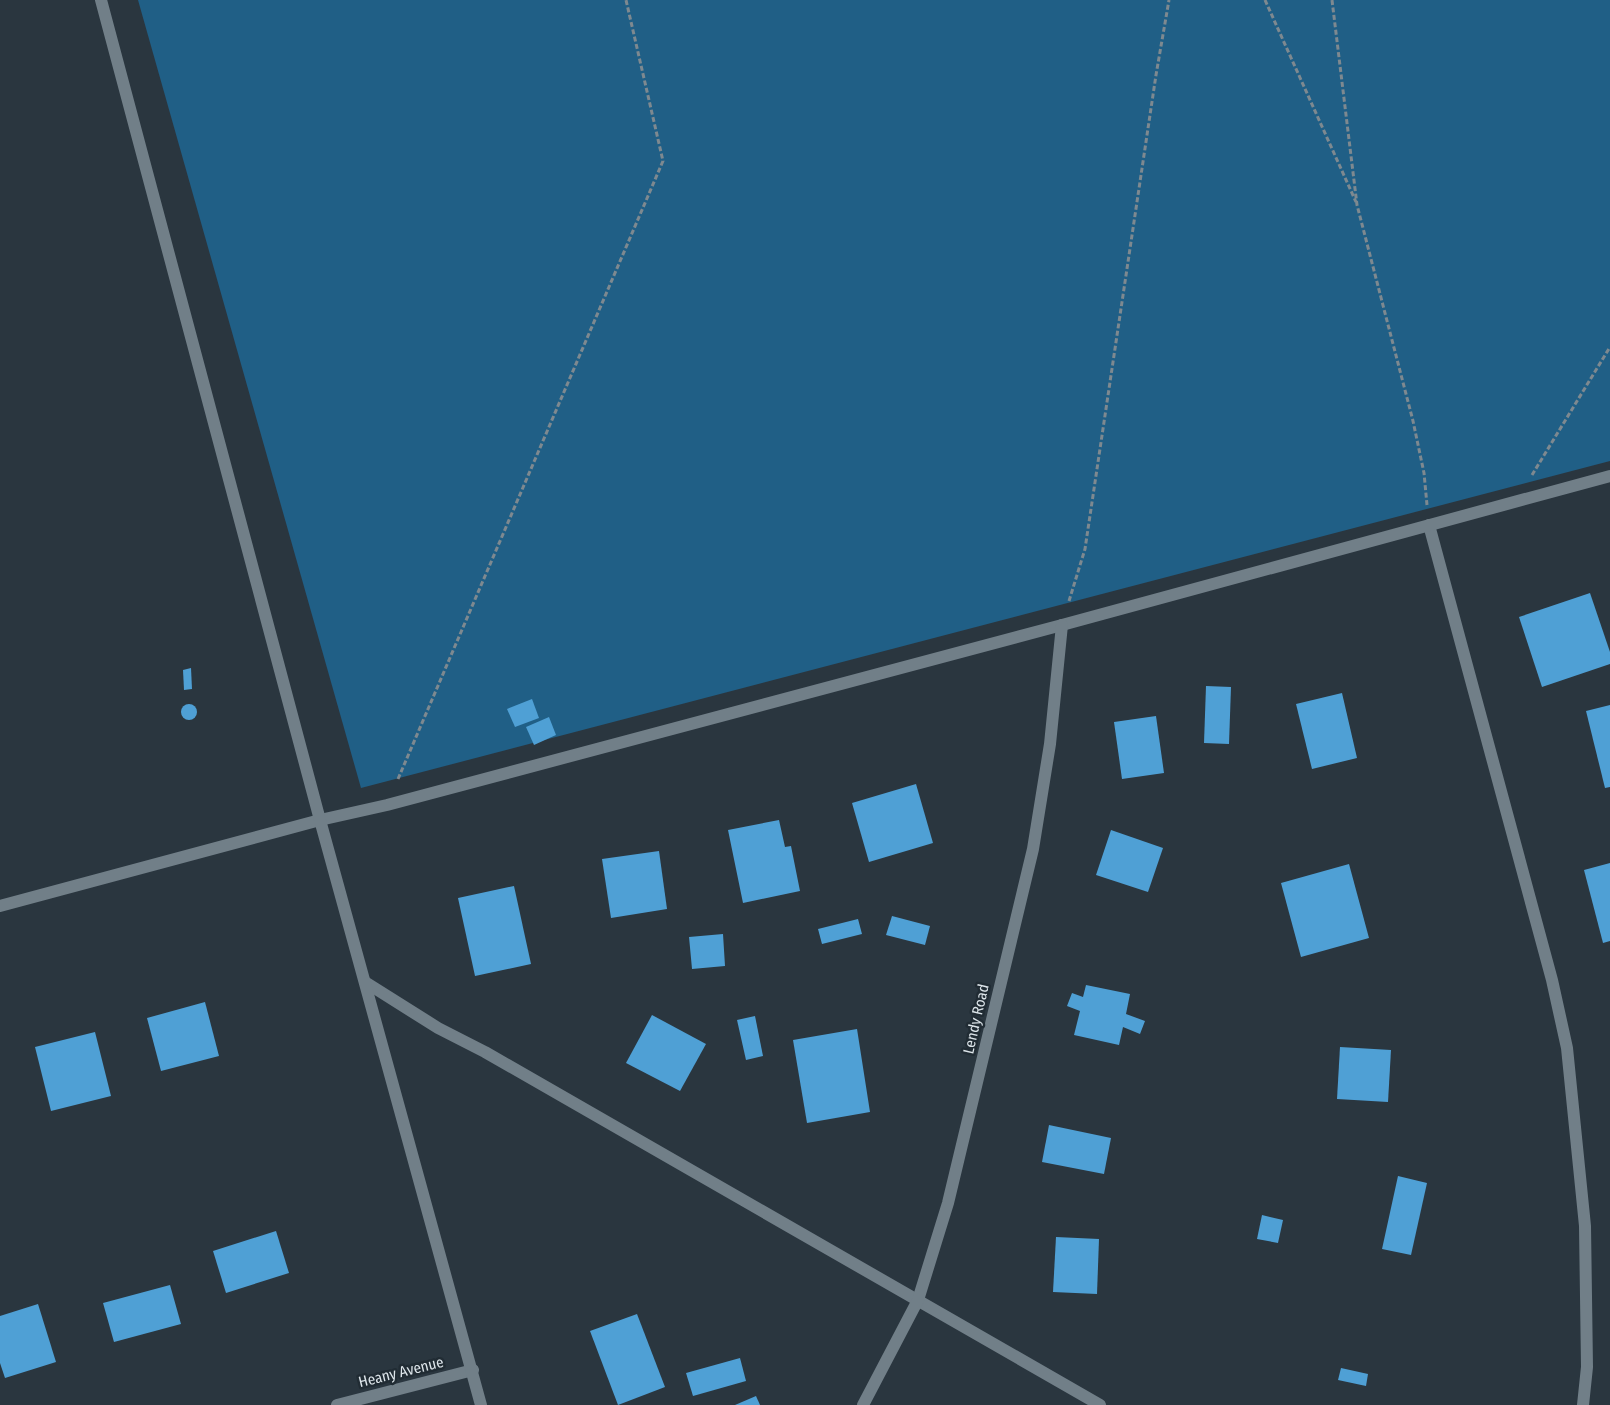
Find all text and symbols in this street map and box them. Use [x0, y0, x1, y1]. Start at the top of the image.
street label: Lendy Road [959, 982, 993, 1056]
street label: Heany Avenue [357, 1353, 445, 1391]

